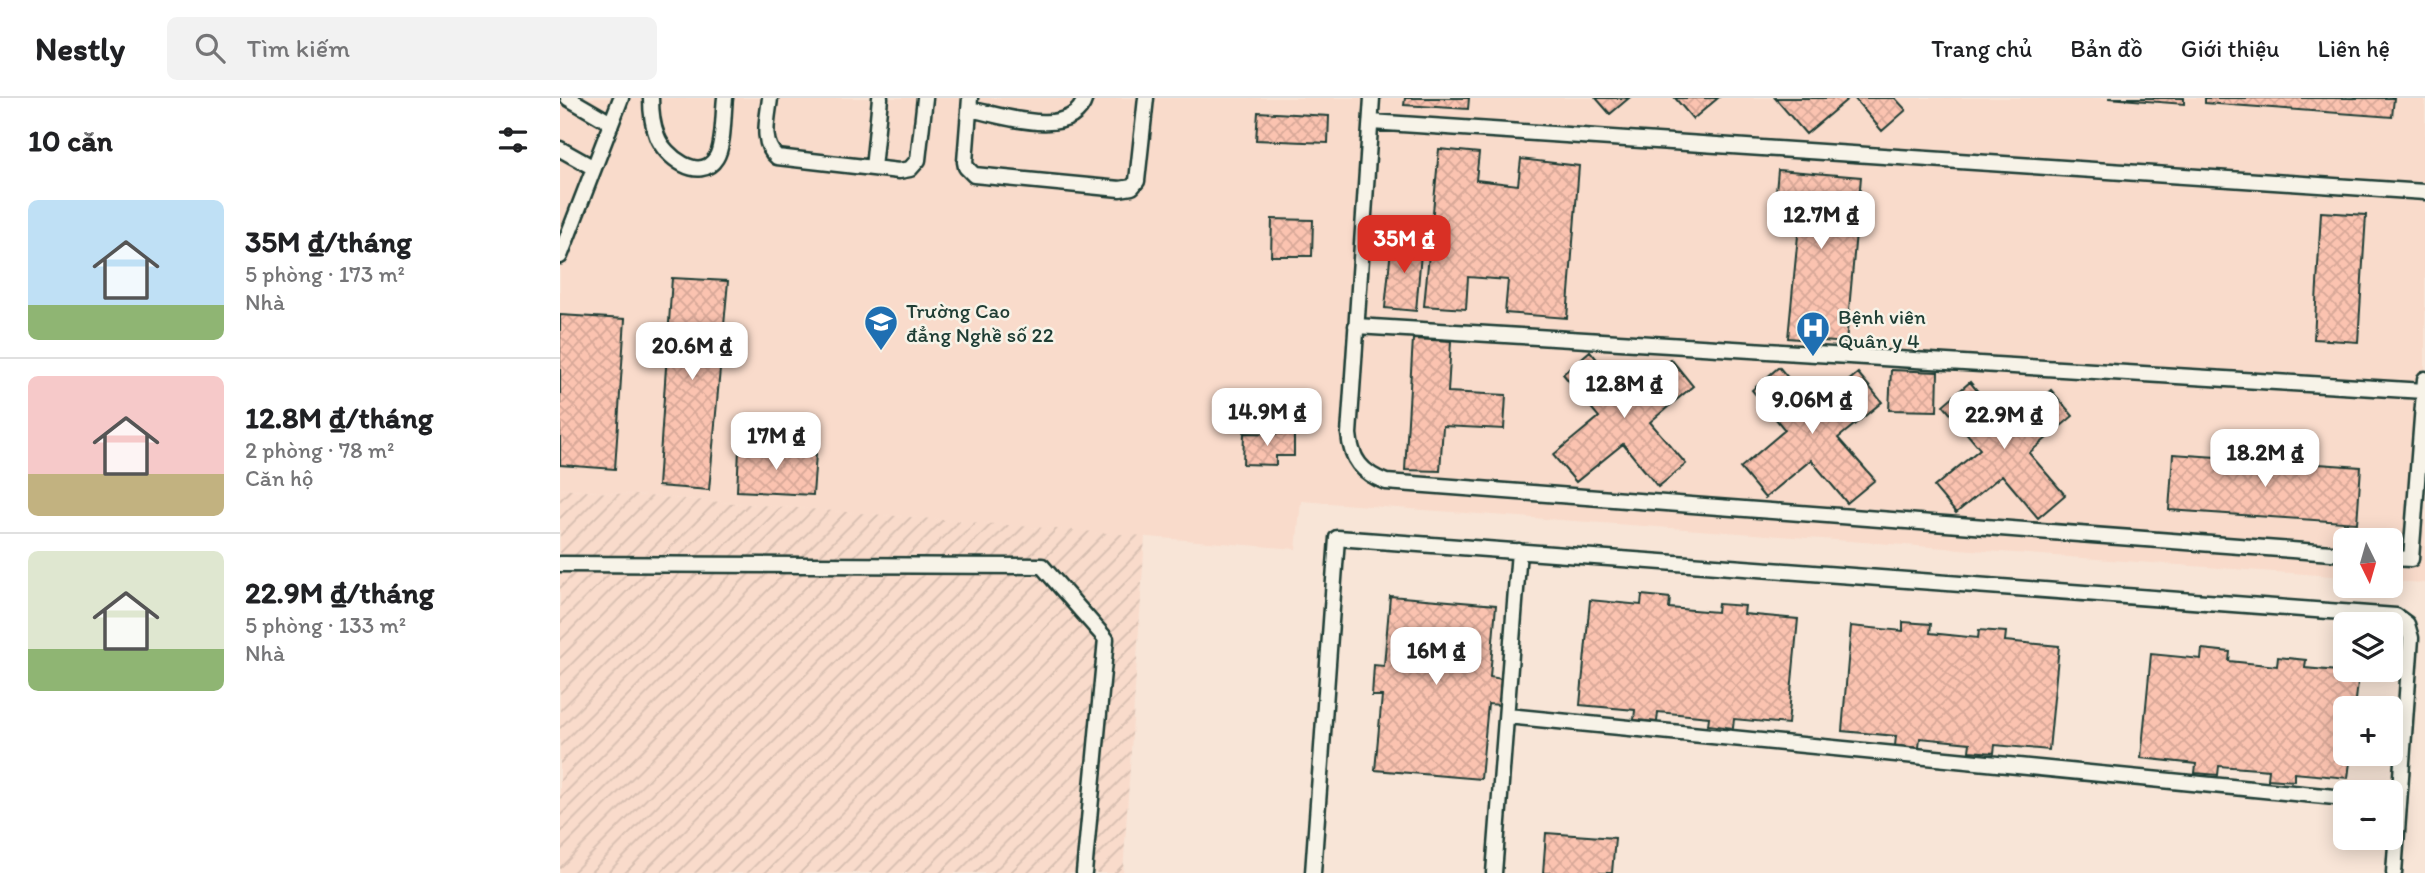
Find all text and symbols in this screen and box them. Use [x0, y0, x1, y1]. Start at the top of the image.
search box [167, 17, 657, 80]
text: Nestly [35, 29, 125, 68]
icon: search [191, 29, 229, 67]
text: Tìm kiếm [247, 32, 350, 64]
text: Trang chủ [1931, 34, 2032, 63]
text: Bản đồ [2070, 34, 2143, 63]
text: Giới thiệu [2181, 34, 2280, 63]
text: Liên hệ [2318, 34, 2390, 63]
icon: filters [494, 121, 532, 159]
text: 10 căn [28, 122, 113, 159]
pin: 12.7M ₫ [1756, 192, 1886, 251]
text: 12.7M ₫ [1783, 200, 1859, 228]
pin: 35M ₫ [1355, 216, 1453, 275]
text: 35M ₫/tháng [245, 223, 412, 260]
text: 35M ₫ [1374, 224, 1434, 252]
icon: home [84, 228, 168, 312]
text: 5 phòng · 173 m² [245, 260, 405, 288]
text: Nhà [245, 288, 285, 316]
place label: Trường Cao đẳng Nghề số 22 [906, 298, 1054, 347]
school or university icon: Trường Cao đẳng Nghề số 22 [862, 303, 900, 352]
place label: Bệnh viên Quân y 4 [1838, 304, 1926, 353]
hospital icon: Bệnh viên Quân y 4 [1794, 309, 1832, 358]
pin: 20.6M ₫ [627, 322, 757, 382]
text: 20.6M ₫ [652, 331, 732, 359]
pin: 12.8M ₫ [1559, 360, 1689, 420]
text: 12.8M ₫ [1585, 369, 1663, 397]
pin: 9.06M ₫ [1747, 376, 1877, 436]
text: 9.06M ₫ [1772, 385, 1852, 413]
pin: 14.9M ₫ [1202, 388, 1332, 448]
pin: 22.9M ₫ [1939, 392, 2069, 451]
text: 14.9M ₫ [1228, 397, 1306, 425]
text: 12.8M ₫/tháng [245, 399, 433, 436]
text: 22.9M ₫ [1965, 400, 2043, 428]
icon: home [84, 404, 168, 488]
pin: 17M ₫ [727, 412, 825, 472]
text: 17M ₫ [747, 421, 805, 449]
pin: 18.2M ₫ [2200, 430, 2330, 489]
text: 2 phòng · 78 m² [245, 436, 394, 464]
text: 18.2M ₫ [2226, 438, 2304, 466]
text: Căn hộ [245, 464, 313, 492]
north arrow [2333, 528, 2403, 598]
map controls [2333, 528, 2403, 850]
text: 22.9M ₫/tháng [245, 574, 434, 611]
icon: home [84, 579, 168, 663]
text: 5 phòng · 133 m² [245, 611, 406, 639]
button: layers [2333, 612, 2403, 682]
pin: 16M ₫ [1387, 628, 1485, 687]
text: 16M ₫ [1406, 636, 1466, 664]
text: Nhà [245, 639, 285, 667]
button: + [2333, 696, 2403, 766]
button: − [2333, 780, 2403, 850]

